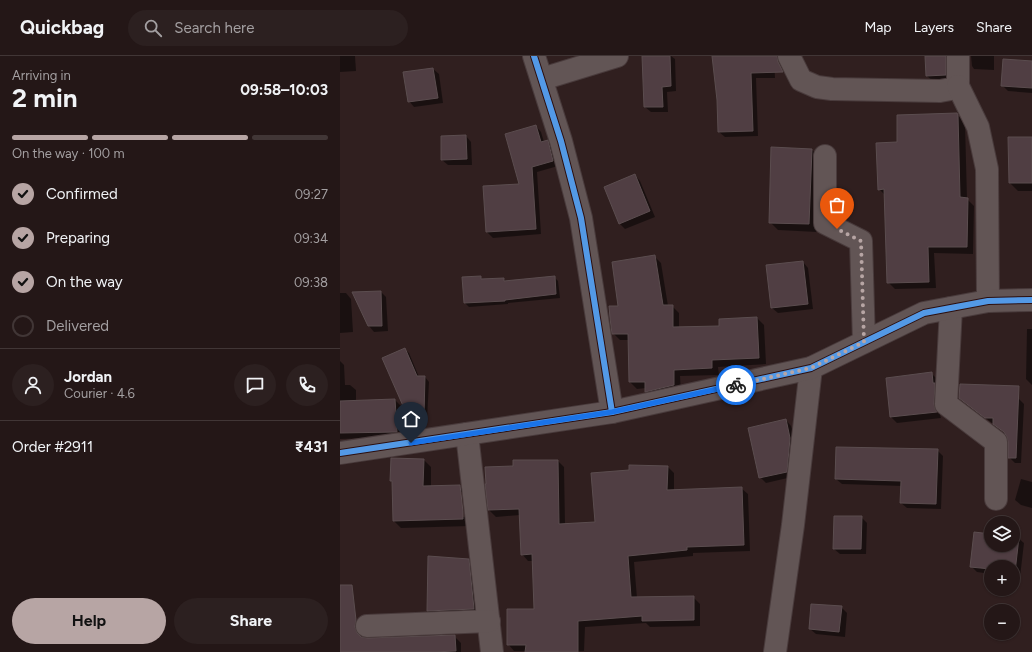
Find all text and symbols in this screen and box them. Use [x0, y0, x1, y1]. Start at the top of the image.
search box [128, 10, 408, 46]
text: Quickbag [20, 16, 104, 39]
icon: search [142, 17, 164, 39]
text: Search here [174, 19, 254, 37]
text: Map [864, 19, 892, 36]
text: Layers [914, 19, 954, 36]
text: Share [976, 19, 1012, 36]
text: Arriving in [12, 68, 71, 83]
text: 09:58–10:03 [240, 81, 328, 99]
text: 2 min [12, 82, 78, 114]
text: On the way · 100 m [12, 146, 124, 161]
icon: check [12, 183, 34, 205]
text: Confirmed [46, 185, 118, 203]
text: 09:27 [295, 187, 328, 202]
pin [820, 188, 854, 229]
icon: bag [826, 194, 848, 216]
icon: check [12, 227, 34, 249]
text: Preparing [46, 229, 110, 247]
text: 09:34 [294, 231, 328, 246]
icon: check [12, 271, 34, 293]
text: On the way [46, 273, 123, 291]
text: 09:38 [294, 275, 328, 290]
text: Delivered [46, 317, 109, 335]
button: person [12, 364, 54, 406]
button: chat [234, 364, 276, 406]
button: phone [286, 364, 328, 406]
courier [716, 365, 756, 405]
text: Jordan [64, 368, 112, 386]
icon: bike [725, 374, 747, 396]
text: Courier · 4.6 [64, 386, 135, 401]
pin [394, 402, 428, 443]
icon: home [400, 408, 422, 430]
text: Order #2911 [12, 438, 93, 456]
text: ₹431 [295, 438, 328, 456]
map controls [984, 516, 1020, 640]
button: layers [984, 516, 1020, 552]
button: + [984, 560, 1020, 596]
button: Help [12, 598, 166, 644]
button: Share [174, 598, 328, 644]
button: − [984, 604, 1020, 640]

